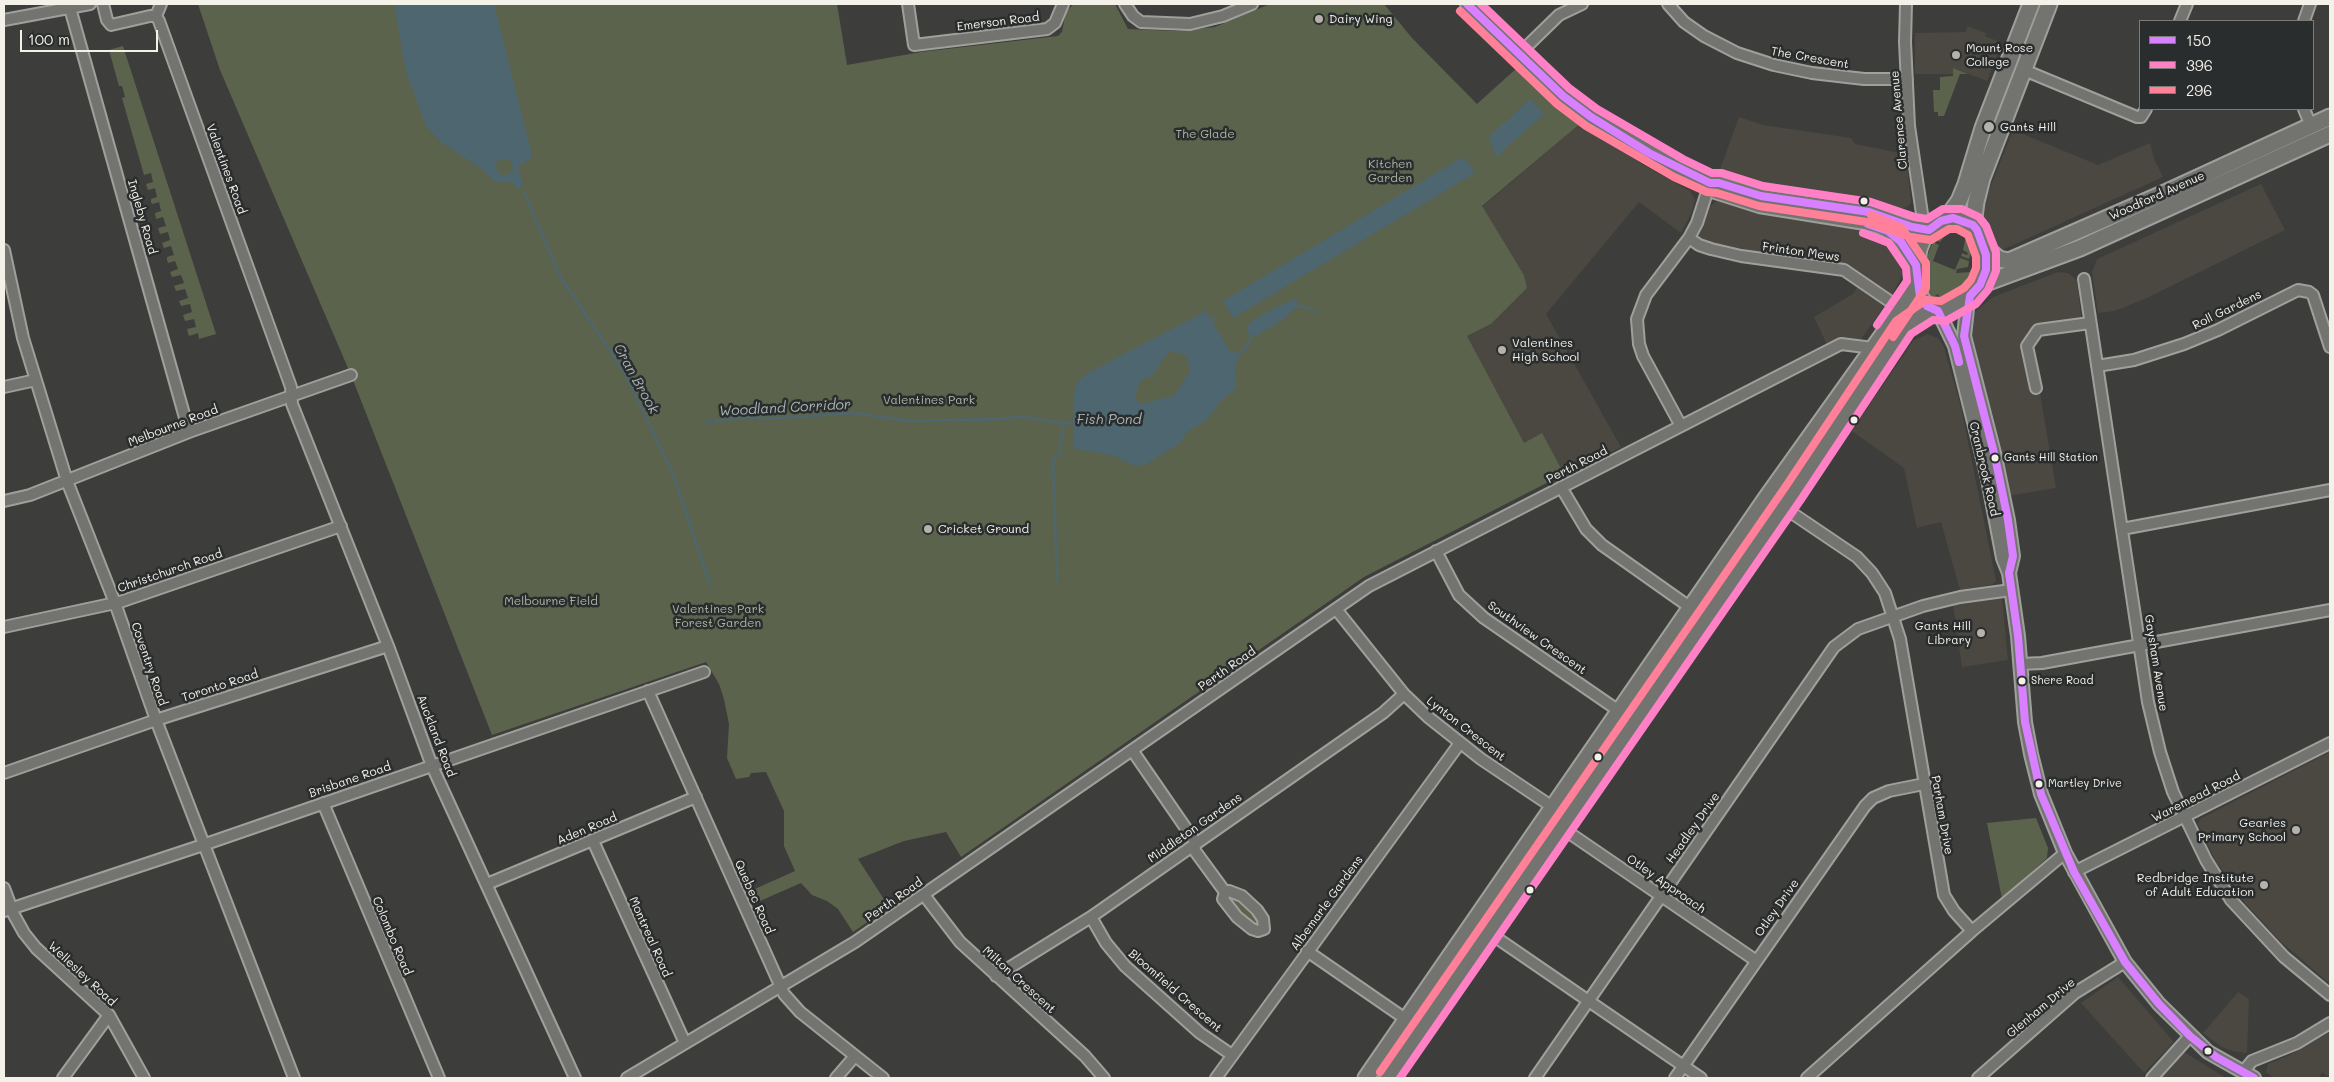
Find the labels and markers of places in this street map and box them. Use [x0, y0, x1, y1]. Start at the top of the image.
place label: Dairy Wing [1329, 12, 1392, 26]
marker: Dairy Wing [1313, 13, 1325, 25]
place label: Mount Rose College [1966, 41, 2033, 69]
marker: Mount Rose College [1950, 49, 1962, 61]
marker: Gants Hill [1982, 120, 1996, 134]
place label: Gants Hill [2000, 120, 2056, 134]
unlabelled marker [1859, 196, 1869, 206]
place label: Valentines High School [1512, 336, 1580, 364]
marker: Valentines High School [1496, 344, 1508, 356]
unlabelled marker [1849, 415, 1859, 425]
place label: Gants Hill Station [2004, 451, 2098, 465]
marker: Gants Hill Station [1990, 453, 2000, 463]
place label: Cricket Ground [938, 522, 1029, 536]
marker: Cricket Ground [922, 523, 934, 535]
place label: Gants Hill Library [1915, 619, 1971, 647]
marker: Gants Hill Library [1975, 627, 1987, 639]
place label: Shere Road [2031, 674, 2093, 688]
marker: Shere Road [2017, 676, 2027, 686]
unlabelled marker [1593, 752, 1603, 762]
place label: Martley Drive [2048, 777, 2122, 791]
marker: Martley Drive [2034, 779, 2044, 789]
place label: Gearies Primary School [2198, 816, 2286, 844]
marker: Gearies Primary School [2290, 824, 2302, 836]
place label: Redbridge Institute of Adult Education [2137, 871, 2254, 899]
marker: Redbridge Institute of Adult Education [2258, 879, 2270, 891]
unlabelled marker [1525, 885, 1535, 895]
unlabelled marker [2203, 1046, 2213, 1056]

